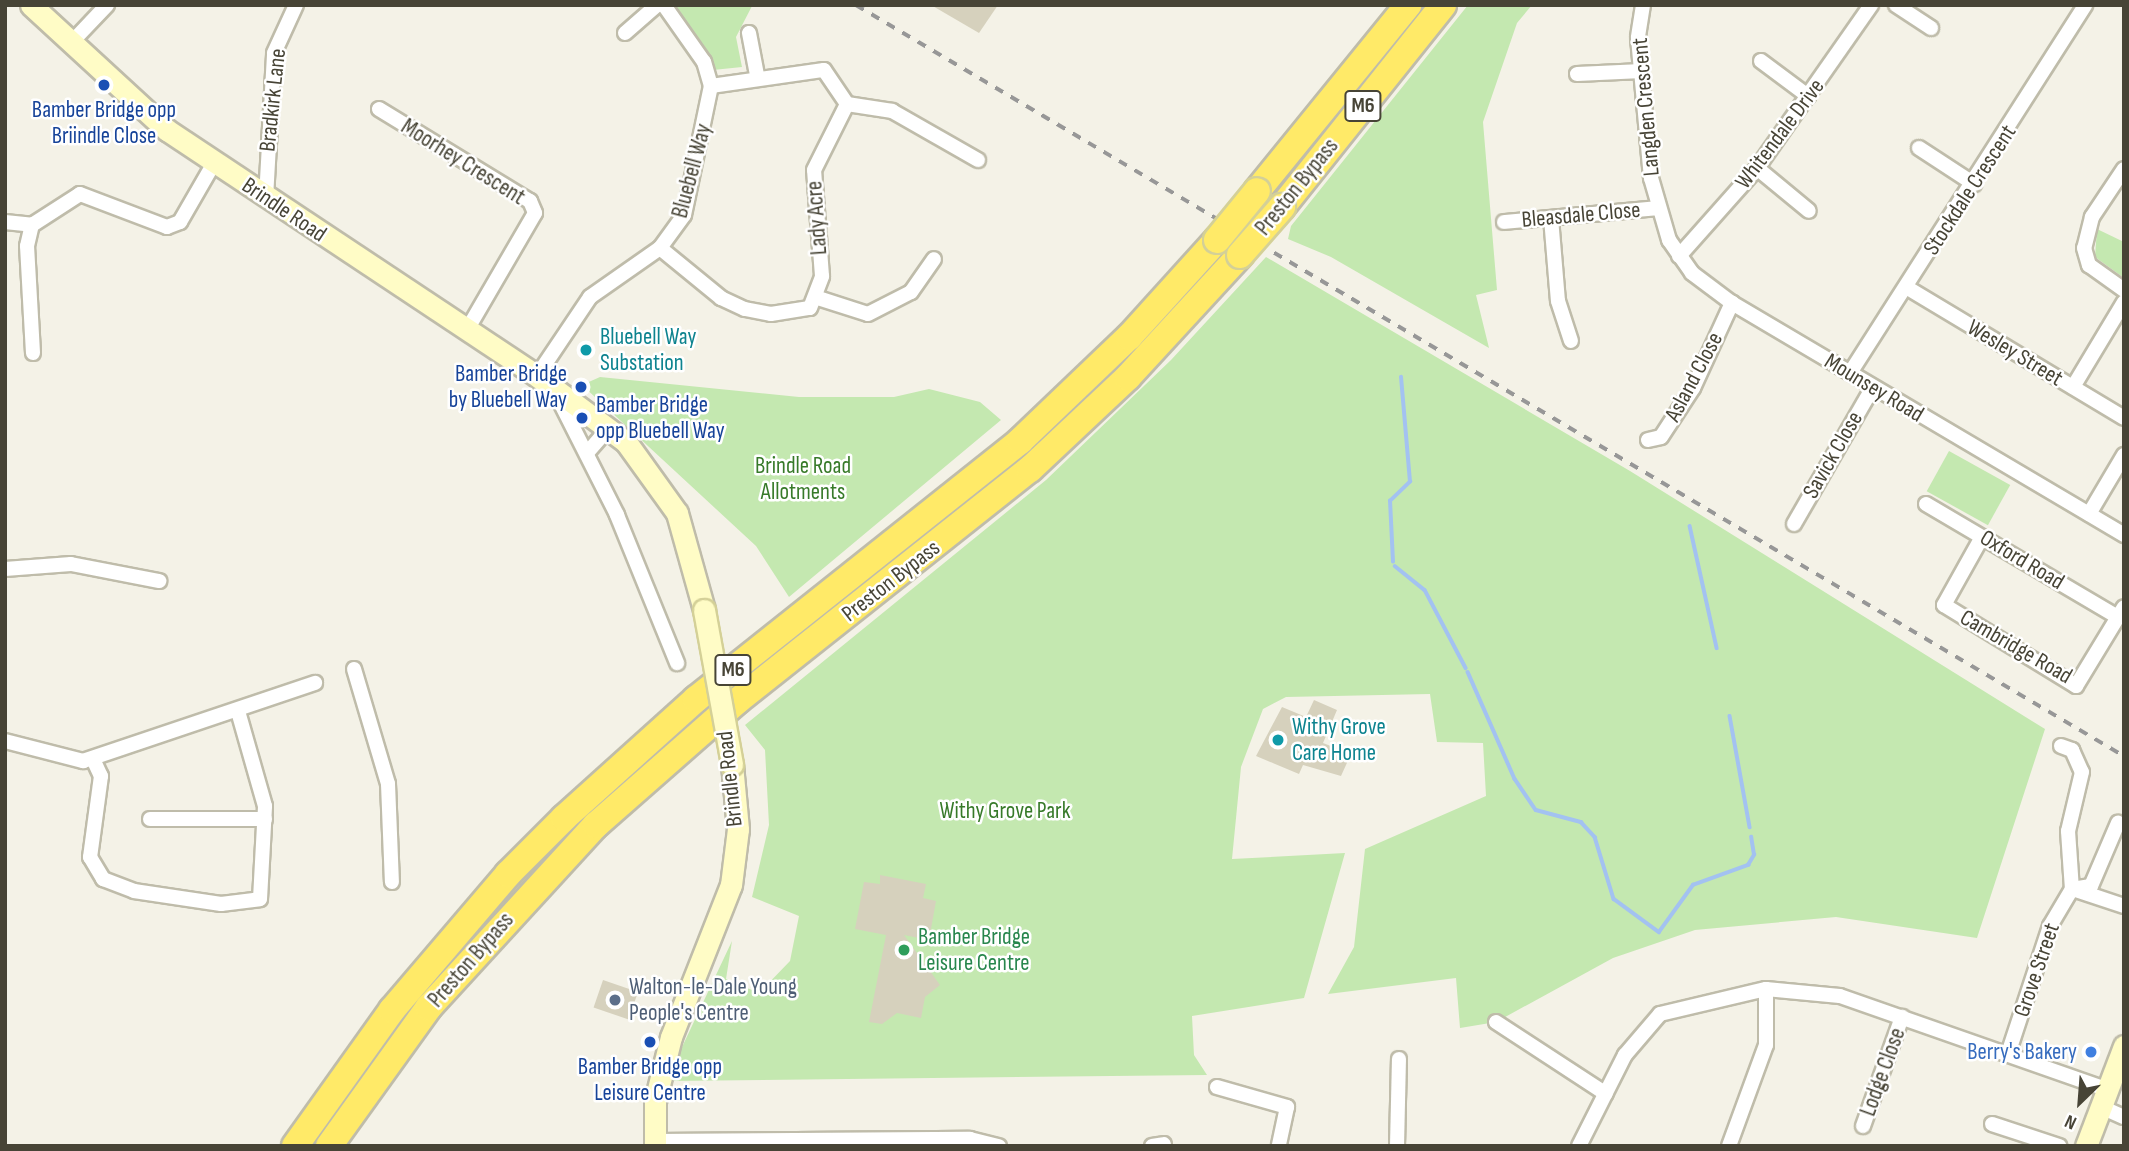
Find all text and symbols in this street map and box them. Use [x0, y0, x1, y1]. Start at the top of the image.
street label: Langden Crescent [1626, 37, 1666, 177]
street label: Bradkirk Lane [254, 47, 292, 153]
street label: Whitendale Drive [1730, 73, 1830, 195]
marker: Bamber Bridge opp Briindle Close [96, 77, 112, 93]
road number: M6 [1344, 88, 1382, 124]
place label: Bamber Bridge opp Briindle Close [32, 96, 176, 150]
street label: Moorhey Crescent [396, 113, 530, 211]
street label: Stockdale Crescent [1918, 120, 2022, 260]
street label: Bluebell Way [666, 121, 718, 221]
street label: Preston Bypass [1250, 133, 1344, 241]
street label: Brindle Road [236, 172, 332, 248]
street label: Lady Acre [801, 180, 833, 256]
street label: Bleasdale Close [1521, 196, 1641, 234]
street label: Wesley Street [1962, 314, 2068, 392]
place label: Bluebell Way Substation [600, 323, 696, 377]
street label: Asland Close [1659, 328, 1729, 426]
marker: Bluebell Way Substation [578, 342, 594, 358]
street label: Mounsey Road [1819, 348, 1929, 428]
place label: Bamber Bridge by Bluebell Way [449, 360, 567, 414]
marker: Bamber Bridge by Bluebell Way [573, 379, 589, 395]
place label: Bamber Bridge opp Bluebell Way [596, 391, 725, 445]
street label: Savick Close [1797, 407, 1869, 503]
marker: Bamber Bridge opp Bluebell Way [574, 410, 590, 426]
park label: Brindle Road Allotments [755, 452, 851, 506]
street label: Oxford Road [1975, 524, 2069, 596]
street label: Preston Bypass [836, 534, 946, 628]
street label: Cambridge Road [1955, 604, 2077, 690]
road number: M6 [714, 652, 752, 688]
place label: Withy Grove Care Home [1292, 713, 1386, 767]
street label: Brindle Road [711, 730, 749, 828]
marker: Withy Grove Care Home [1270, 732, 1286, 748]
park label: Withy Grove Park [940, 797, 1070, 825]
street label: Preston Bypass [422, 907, 520, 1013]
street label: Grove Street [2008, 920, 2066, 1020]
place label: Bamber Bridge Leisure Centre [918, 923, 1030, 977]
marker: Bamber Bridge Leisure Centre [896, 942, 912, 958]
place label: Walton-le-Dale Young People's Centre [629, 973, 797, 1027]
marker: Walton-le-Dale Young People's Centre [607, 992, 623, 1008]
street label: Lodge Close [1854, 1024, 1912, 1120]
marker: Bamber Bridge opp Leisure Centre [642, 1034, 658, 1050]
place label: Berry's Bakery [1967, 1038, 2077, 1066]
marker: Berry's Bakery [2083, 1044, 2099, 1060]
place label: Bamber Bridge opp Leisure Centre [578, 1053, 722, 1107]
north arrow [2045, 1067, 2115, 1137]
text: N [2061, 1109, 2080, 1134]

